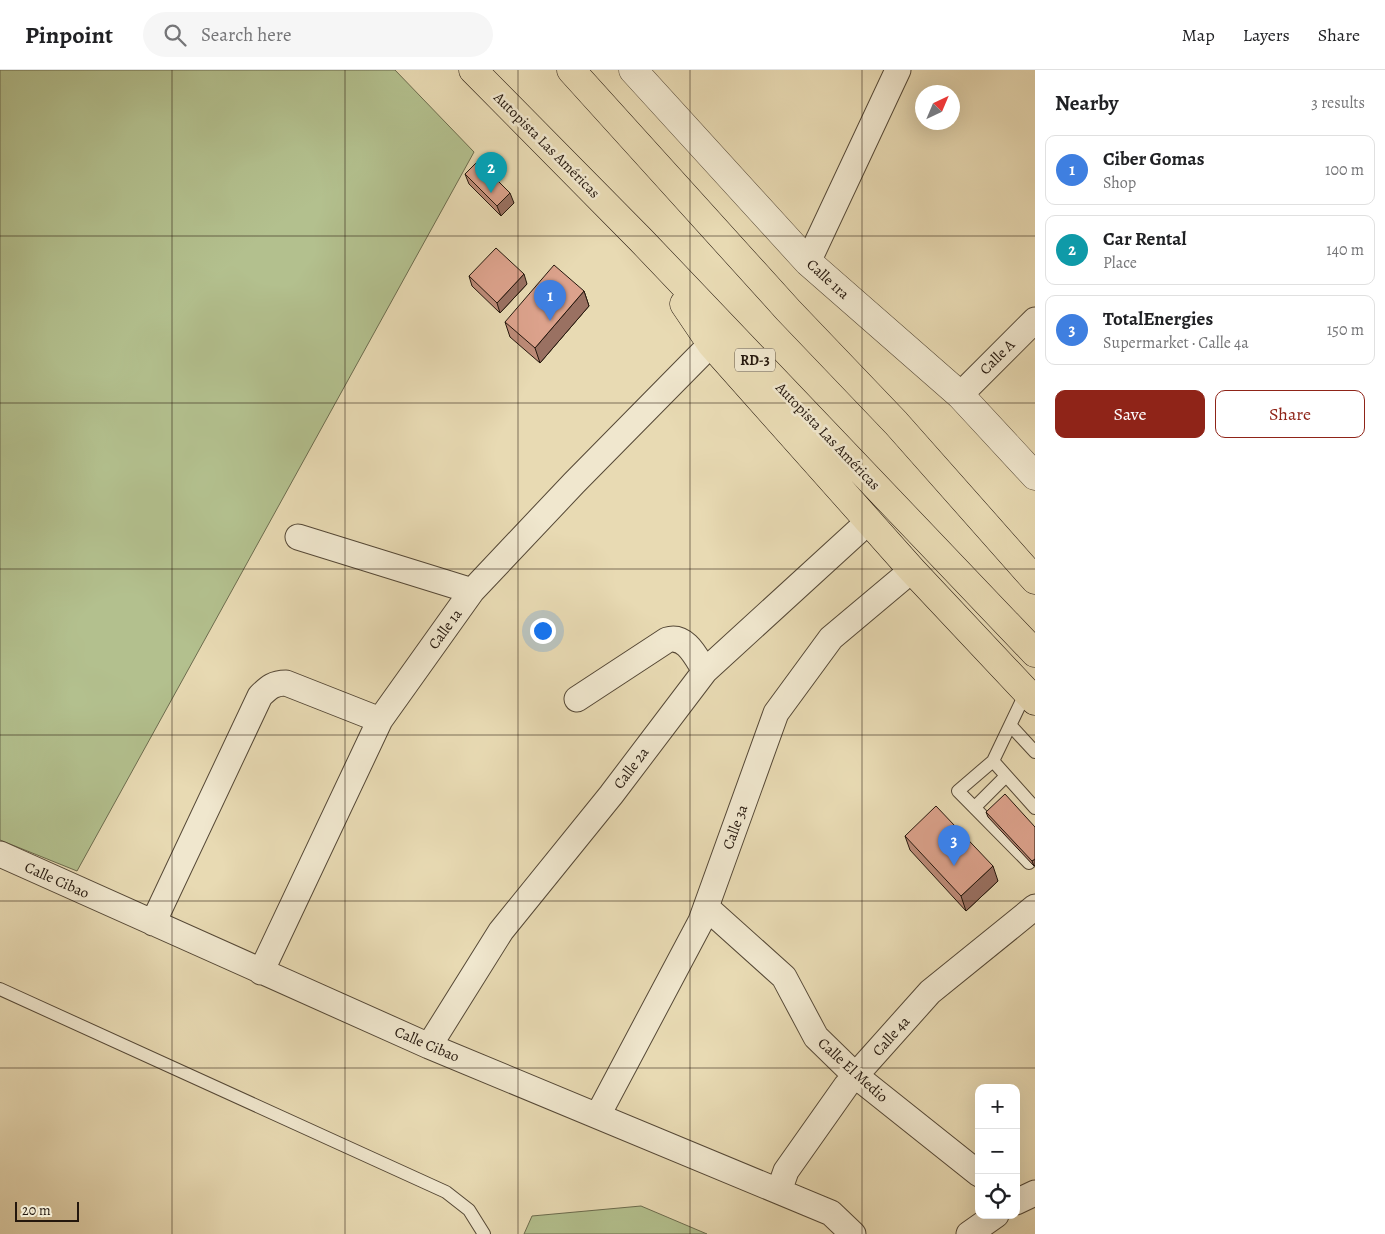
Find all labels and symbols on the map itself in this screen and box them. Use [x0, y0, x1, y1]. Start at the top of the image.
north arrow [915, 85, 960, 130]
street label: Autopista Las Américas [489, 87, 604, 202]
pin: 2 [475, 152, 507, 193]
street label: Calle 1ra [802, 254, 854, 304]
pin: 1 [534, 280, 566, 321]
street label: Calle A [975, 335, 1019, 379]
road number: RD-3 [735, 348, 775, 372]
street label: Autopista Las Américas [771, 377, 885, 494]
street label: Calle 1a [424, 605, 466, 653]
your location [530, 618, 556, 644]
street label: Calle 2a [609, 743, 653, 793]
street label: Calle 3a [718, 802, 752, 852]
pin: 3 [938, 825, 970, 866]
street label: Calle Cibao [22, 857, 92, 903]
street label: Calle 4a [868, 1012, 914, 1060]
street label: Calle Cibao [391, 1021, 463, 1067]
street label: Calle El Medio [814, 1033, 892, 1107]
scale bar [15, 1199, 79, 1222]

